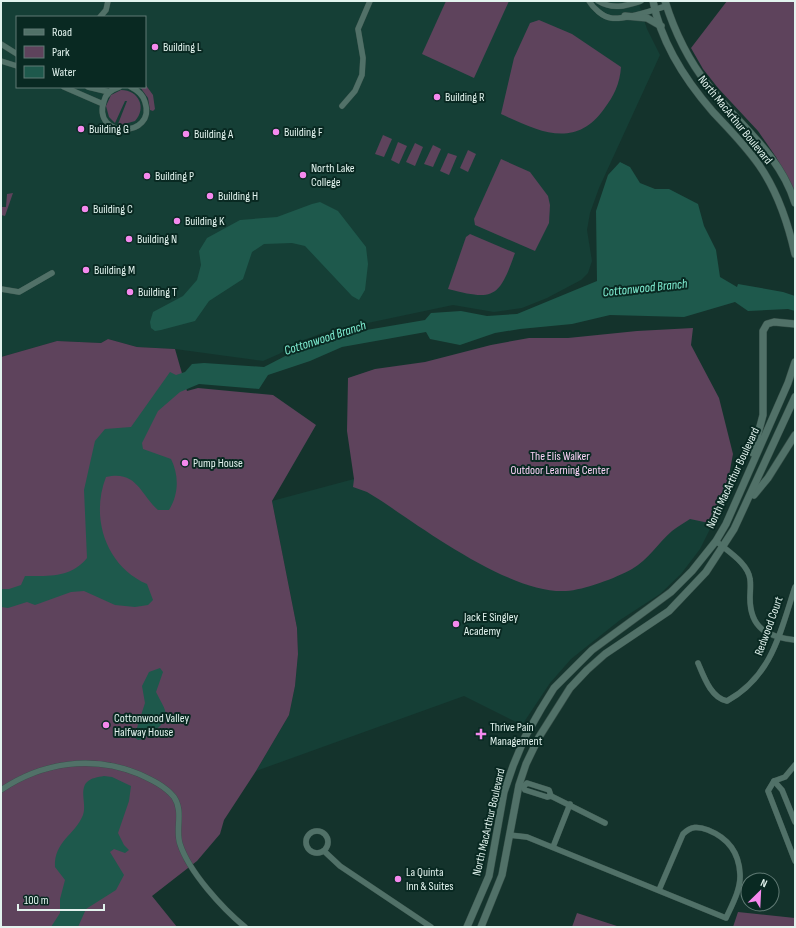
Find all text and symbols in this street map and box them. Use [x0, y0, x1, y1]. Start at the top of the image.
legend [16, 16, 146, 88]
text: Road [52, 25, 72, 40]
place label: Building L [163, 40, 202, 55]
marker: Building L [150, 42, 160, 52]
text: Park [52, 45, 70, 60]
text: Water [52, 65, 76, 80]
street label: North MacArthur Boulevard [695, 73, 775, 167]
place label: Building R [445, 90, 485, 105]
marker: Building R [432, 92, 442, 102]
place label: Building G [89, 122, 129, 137]
marker: Building G [76, 124, 86, 134]
place label: Building F [284, 125, 323, 140]
place label: Building A [194, 127, 234, 142]
marker: Building F [271, 127, 281, 137]
marker: Building A [181, 129, 191, 139]
place label: North Lake College [311, 161, 355, 190]
place label: Building P [155, 169, 194, 184]
marker: North Lake College [298, 170, 308, 180]
marker: Building P [142, 171, 152, 181]
place label: Building H [218, 189, 258, 204]
marker: Building H [205, 191, 215, 201]
place label: Building C [93, 202, 133, 217]
marker: Building C [80, 204, 90, 214]
place label: Building K [185, 214, 225, 229]
marker: Building K [172, 216, 182, 226]
place label: Building N [137, 232, 177, 247]
marker: Building N [124, 234, 134, 244]
place label: Building M [94, 263, 135, 278]
marker: Building M [81, 265, 91, 275]
water label: Cottonwood Branch [602, 276, 689, 300]
place label: Building T [138, 285, 177, 300]
marker: Building T [125, 287, 135, 297]
water label: Cottonwood Branch [282, 317, 369, 359]
street label: North MacArthur Boulevard [703, 425, 763, 531]
park label: The Elis Walker Outdoor Learning Center [511, 449, 610, 478]
place label: Pump House [193, 456, 243, 471]
marker: Pump House [180, 458, 190, 468]
street label: Redwood Court [751, 594, 787, 658]
place label: Jack E Singley Academy [463, 610, 518, 639]
marker: Jack E Singley Academy [451, 619, 461, 629]
place label: Cottonwood Valley Halfway House [114, 711, 189, 740]
marker: Cottonwood Valley Halfway House [101, 720, 111, 730]
place label: Thrive Pain Management [490, 720, 543, 749]
marker: Thrive Pain Management [475, 728, 487, 740]
street label: North MacArthur Boulevard [469, 767, 509, 877]
place label: La Quinta Inn & Suites [406, 865, 454, 894]
north arrow [740, 872, 780, 912]
marker: La Quinta Inn & Suites [393, 874, 403, 884]
text: N [759, 876, 769, 891]
scale bar [18, 886, 104, 912]
text: 100 m [24, 893, 49, 908]

